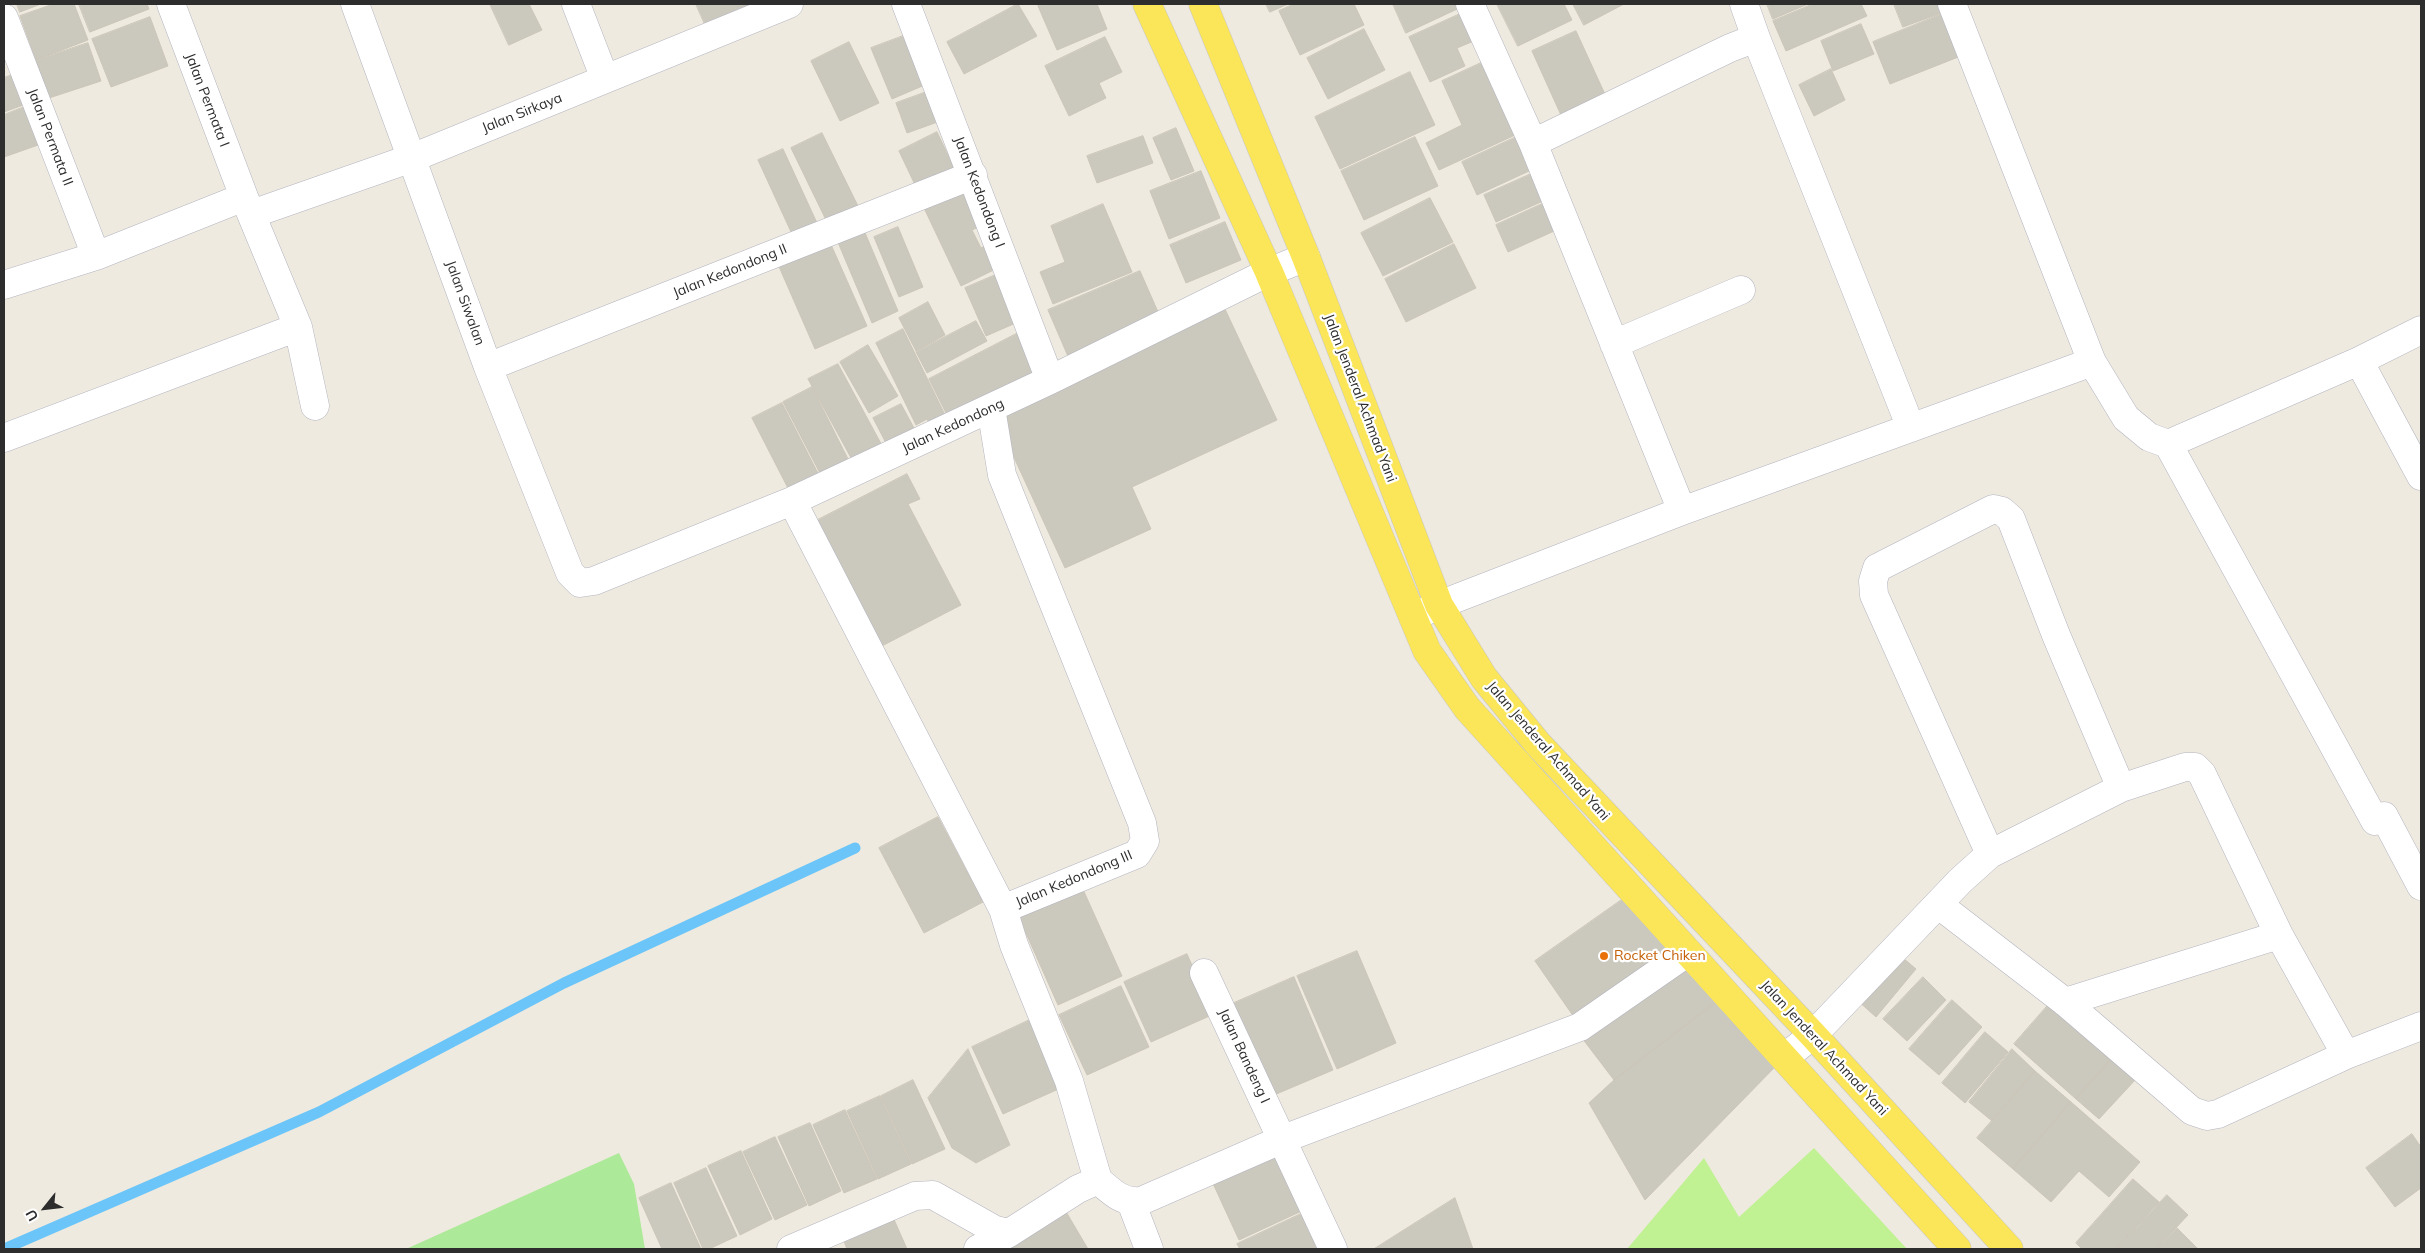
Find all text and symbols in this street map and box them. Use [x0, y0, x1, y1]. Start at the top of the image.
street label: Jalan Permata I [181, 51, 233, 149]
street label: Jalan Permata II [24, 86, 76, 188]
street label: Jalan Sirkaya [479, 89, 565, 137]
street label: Jalan Kedondong I [950, 134, 1008, 250]
street label: Jalan Kedondong II [671, 240, 789, 302]
street label: Jalan Siwalan [442, 258, 488, 348]
street label: Jalan Jenderal Achmad Yani [1320, 311, 1400, 485]
street label: Jalan Kedondong [899, 395, 1007, 457]
street label: Jalan Jenderal Achmad Yani [1483, 678, 1613, 824]
street label: Jalan Kedondong III [1013, 847, 1135, 911]
place label: Rocket Chiken [1614, 948, 1706, 964]
marker: Rocket Chiken [1598, 950, 1610, 962]
street label: Jalan Jenderal Achmad Yani [1757, 977, 1891, 1119]
street label: Jalan Bandeng I [1215, 1006, 1273, 1106]
north arrow [20, 1183, 70, 1233]
text: U [21, 1206, 42, 1224]

